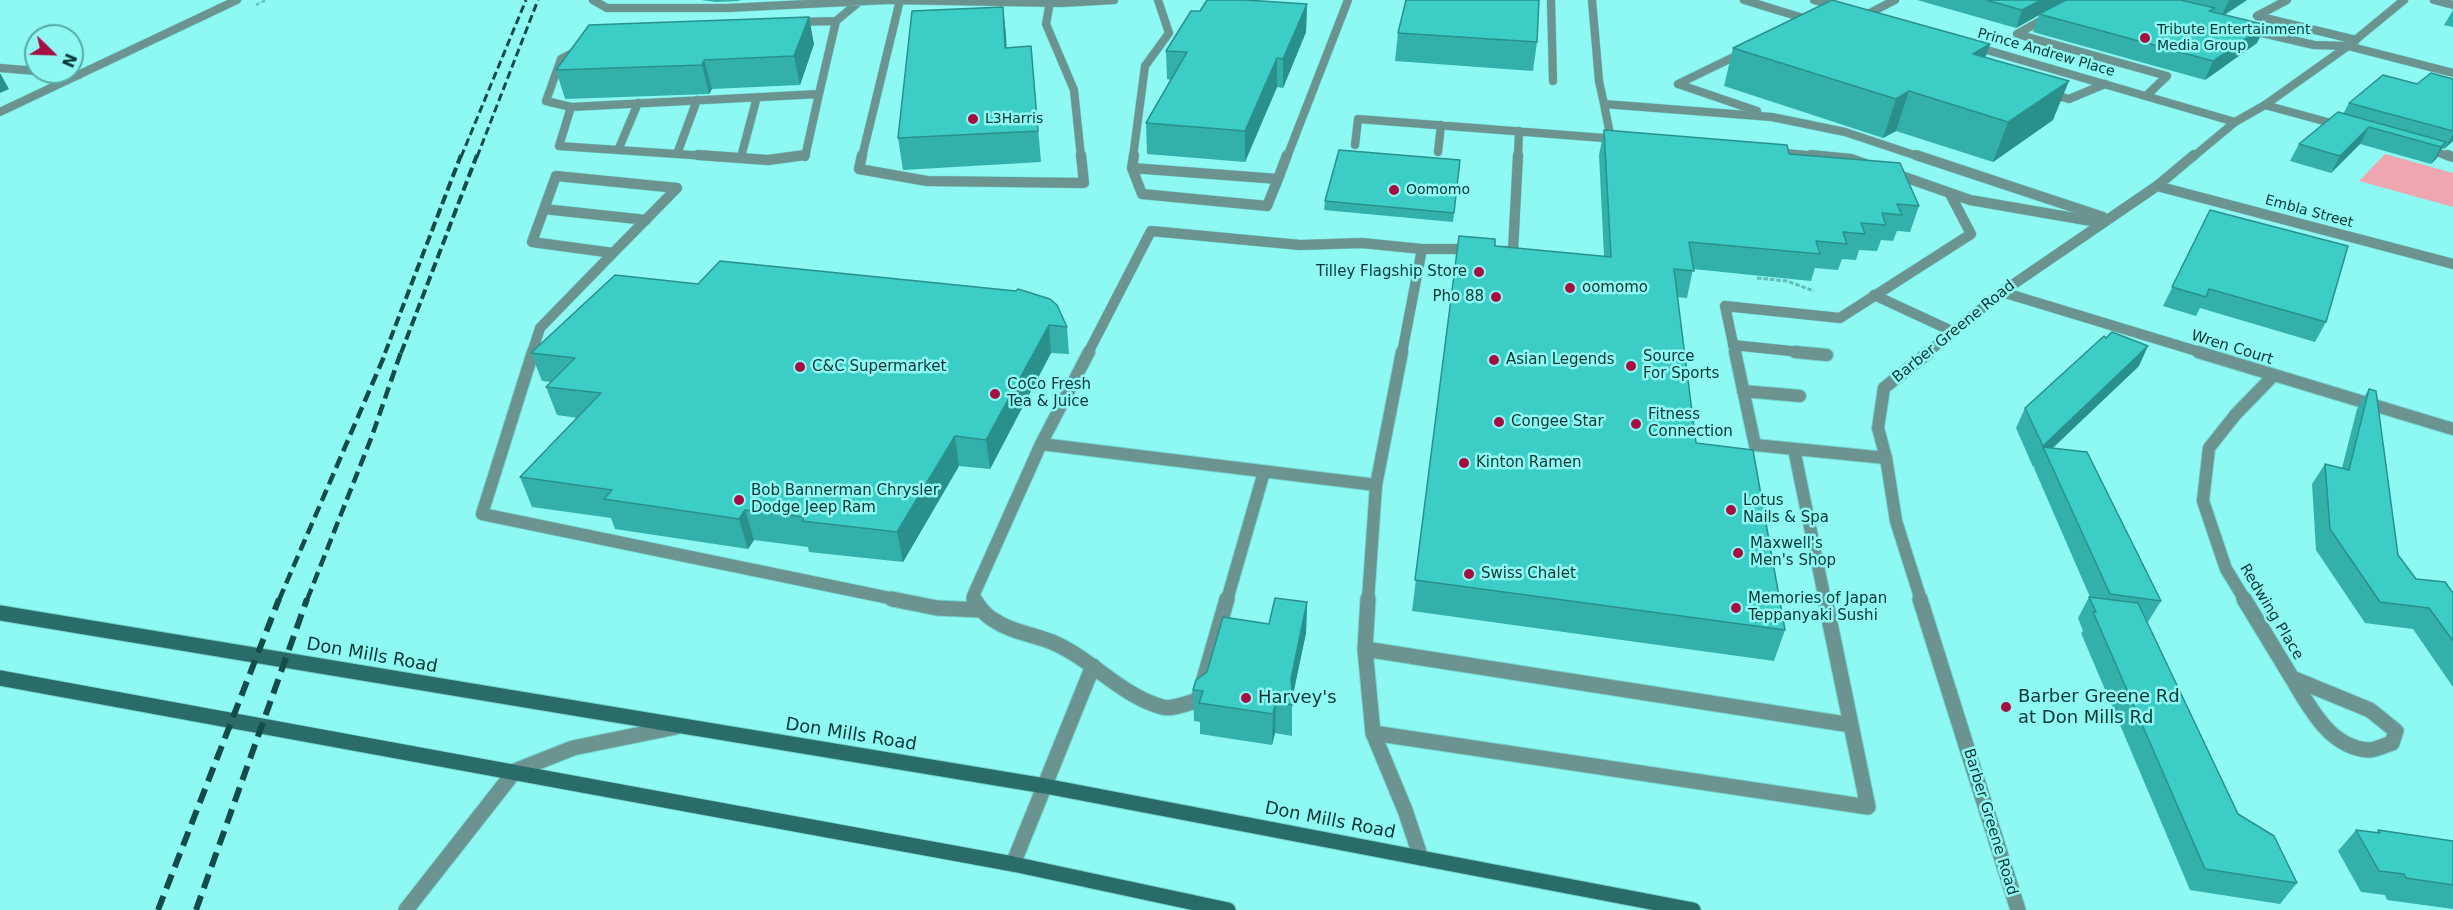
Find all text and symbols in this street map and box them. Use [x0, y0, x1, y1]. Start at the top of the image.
place label: Tribute Entertainment Media Group [2157, 22, 2310, 54]
north arrow [24, 24, 84, 84]
street label: Prince Andrew Place [1975, 25, 2117, 81]
marker: Tribute Entertainment Media Group [2138, 31, 2152, 45]
text: N [58, 51, 81, 70]
place label: L3Harris [985, 111, 1043, 127]
marker: L3Harris [966, 112, 980, 126]
place label: Oomomo [1406, 182, 1470, 198]
marker: Oomomo [1387, 183, 1401, 197]
street label: Embla Street [2263, 192, 2355, 232]
place label: Tilley Flagship Store [1316, 263, 1467, 281]
marker: Tilley Flagship Store [1472, 265, 1486, 279]
street label: Barber Greene Road [1889, 277, 2019, 387]
place label: oomomo [1582, 279, 1648, 297]
marker: oomomo [1563, 281, 1577, 295]
place label: Pho 88 [1432, 288, 1484, 306]
marker: Pho 88 [1489, 290, 1503, 304]
street label: Wren Court [2189, 327, 2275, 369]
place label: Source For Sports [1643, 348, 1719, 383]
place label: Asian Legends [1506, 351, 1615, 369]
marker: Asian Legends [1487, 353, 1501, 367]
place label: C&C Supermarket [812, 358, 946, 376]
marker: Source For Sports [1624, 359, 1638, 373]
marker: C&C Supermarket [793, 360, 807, 374]
place label: CoCo Fresh Tea & Juice [1007, 376, 1091, 411]
marker: CoCo Fresh Tea & Juice [988, 387, 1002, 401]
place label: Fitness Connection [1648, 406, 1733, 441]
place label: Congee Star [1511, 413, 1604, 431]
marker: Congee Star [1492, 415, 1506, 429]
marker: Fitness Connection [1629, 417, 1643, 431]
place label: Kinton Ramen [1476, 454, 1581, 472]
marker: Kinton Ramen [1457, 456, 1471, 470]
place label: Bob Bannerman Chrysler Dodge Jeep Ram [751, 482, 939, 517]
place label: Lotus Nails & Spa [1743, 492, 1829, 527]
marker: Bob Bannerman Chrysler Dodge Jeep Ram [732, 493, 746, 507]
marker: Lotus Nails & Spa [1724, 503, 1738, 517]
place label: Maxwell's Men's Shop [1750, 535, 1836, 570]
marker: Maxwell's Men's Shop [1731, 546, 1745, 560]
street label: Redwing Place [2235, 561, 2307, 663]
place label: Swiss Chalet [1481, 565, 1576, 583]
marker: Swiss Chalet [1462, 567, 1476, 581]
place label: Memories of Japan Teppanyaki Sushi [1748, 590, 1887, 625]
marker: Memories of Japan Teppanyaki Sushi [1729, 601, 1743, 615]
street label: Don Mills Road [305, 634, 439, 678]
place label: Barber Greene Rd at Don Mills Rd [2018, 686, 2180, 728]
place label: Harvey's [1258, 687, 1337, 709]
marker: Harvey's [1239, 691, 1253, 705]
marker: Barber Greene Rd at Don Mills Rd [1999, 700, 2013, 714]
street label: Don Mills Road [784, 714, 918, 756]
street label: Barber Greene Road [1959, 747, 2021, 897]
street label: Don Mills Road [1263, 798, 1397, 844]

